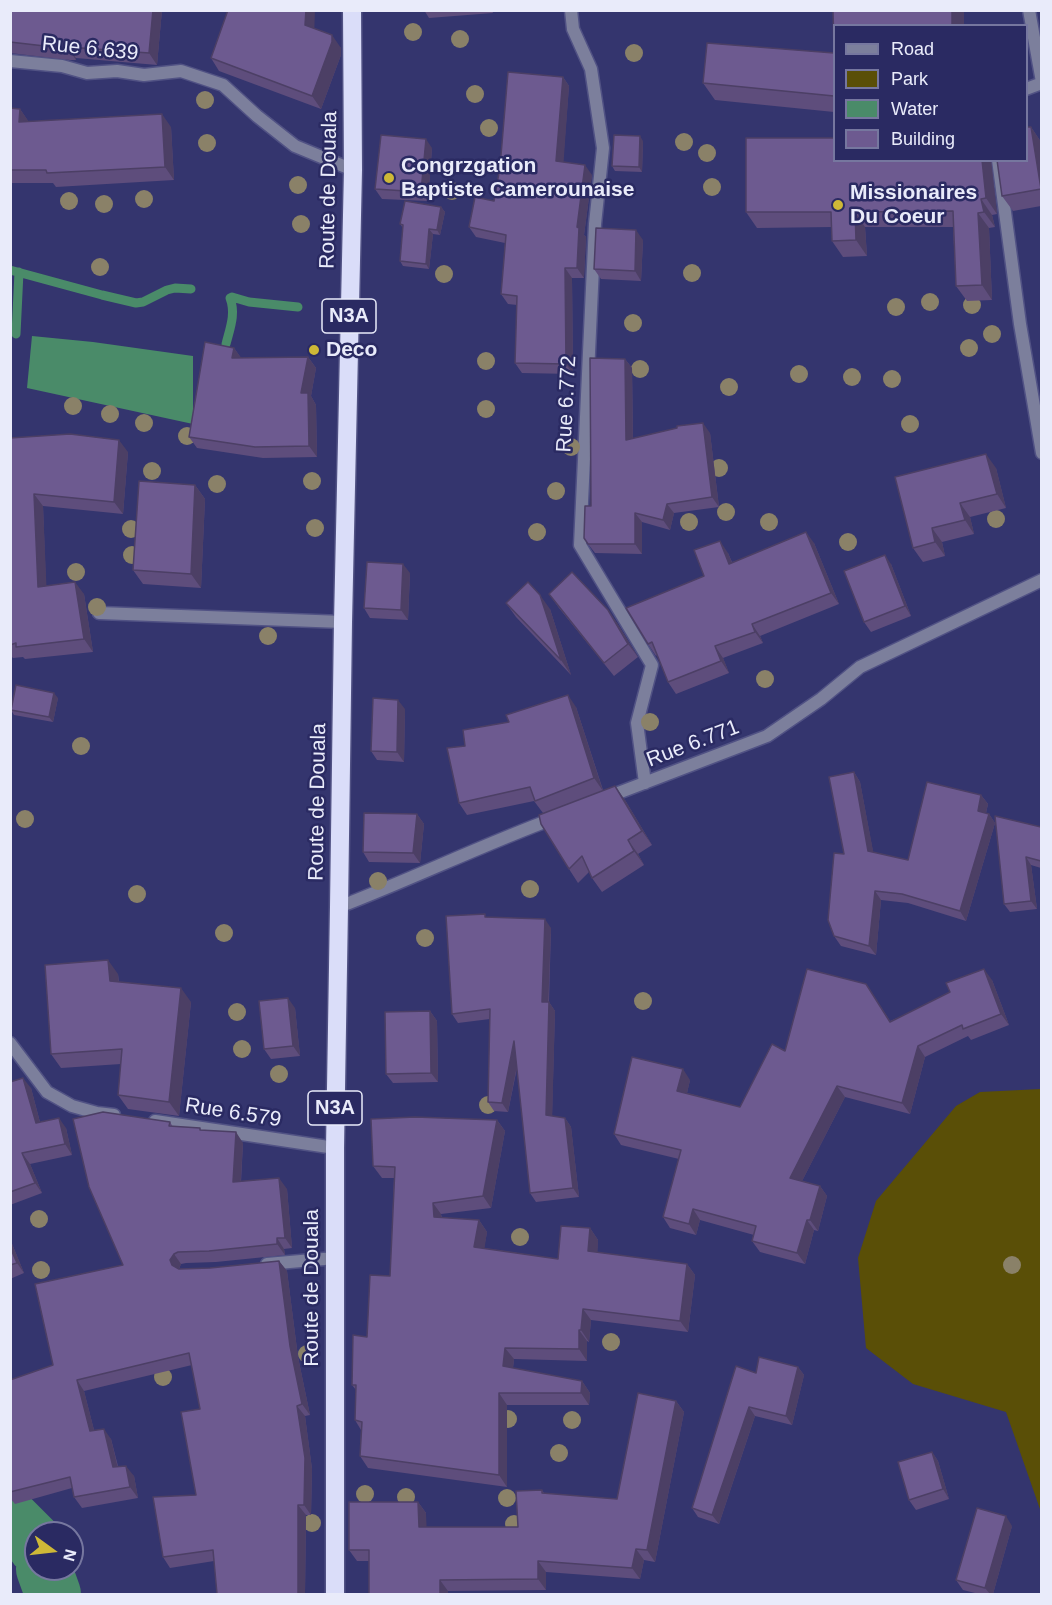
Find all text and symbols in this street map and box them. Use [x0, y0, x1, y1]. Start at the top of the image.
legend [833, 24, 1028, 162]
street label: Rue 6.639 [40, 31, 140, 67]
text: Road [891, 39, 934, 59]
text: Park [891, 69, 928, 89]
text: Water [891, 99, 938, 119]
street label: Route de Douala [315, 111, 343, 269]
text: Building [891, 129, 955, 149]
place label: Congrzgation Baptiste Camerounaise [401, 153, 634, 203]
marker: Congrzgation Baptiste Camerounaise [382, 171, 396, 185]
place label: Missionaires Du Coeur [850, 180, 977, 230]
marker: Missionaires Du Coeur [831, 198, 845, 212]
road number: N3A [322, 299, 376, 333]
place label: Deco [326, 337, 377, 363]
marker: Deco [307, 343, 321, 357]
street label: Rue 6.772 [552, 355, 582, 453]
street label: Rue 6.771 [643, 715, 743, 773]
street label: Route de Douala [304, 723, 332, 881]
road number: N3A [308, 1091, 362, 1125]
street label: Rue 6.579 [183, 1093, 283, 1133]
street label: Route de Douala [299, 1209, 325, 1367]
north arrow [24, 1521, 84, 1581]
text: N [60, 1547, 80, 1563]

